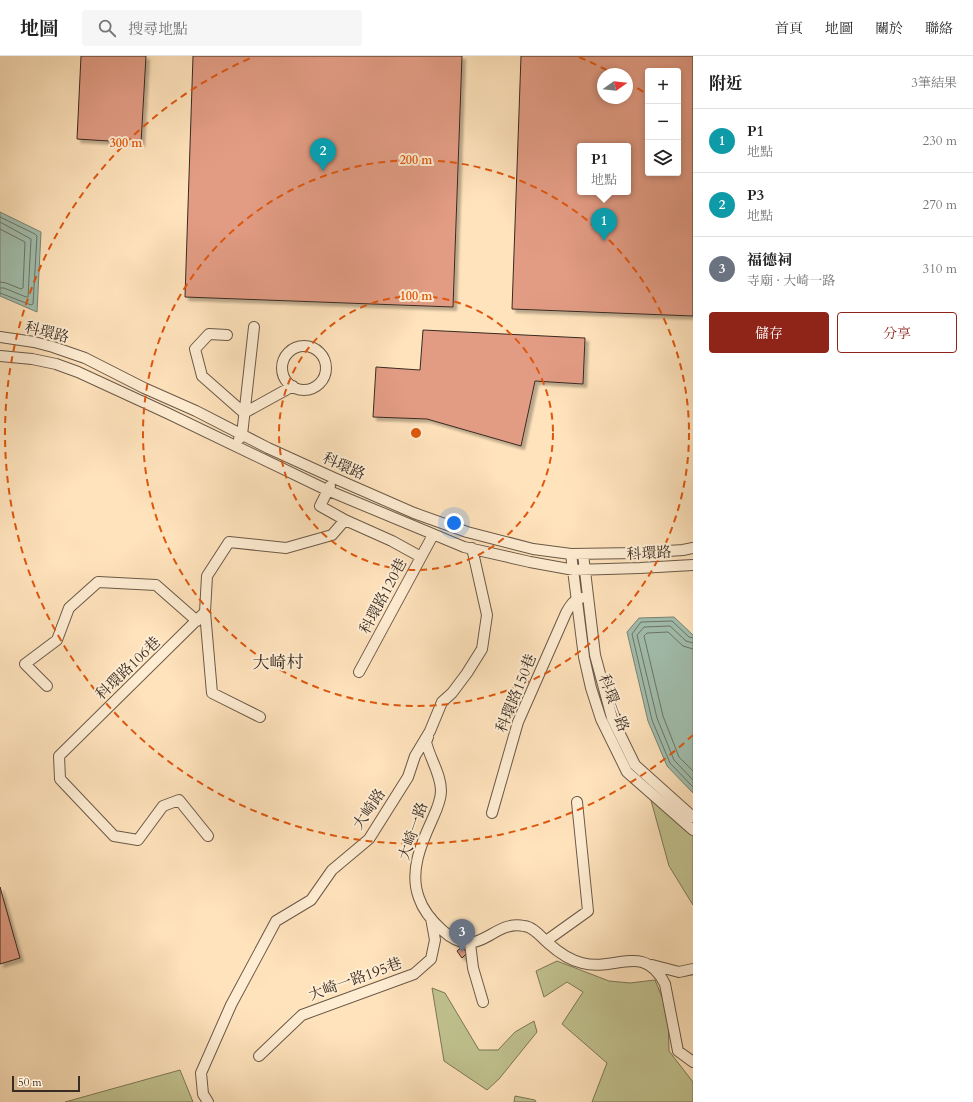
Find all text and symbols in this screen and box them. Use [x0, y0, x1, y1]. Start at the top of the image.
search box [82, 10, 362, 46]
text: 地圖 [20, 16, 58, 42]
icon: search [96, 17, 118, 39]
text: 搜尋地點 [128, 19, 188, 39]
text: 首頁 [775, 19, 803, 38]
text: 地圖 [825, 19, 853, 38]
text: 關於 [875, 19, 903, 38]
text: 聯絡 [925, 19, 953, 38]
north arrow [597, 68, 633, 104]
map controls [645, 68, 681, 176]
button: + [645, 68, 681, 104]
text: 附近 [709, 72, 743, 95]
text: 3筆結果 [911, 74, 957, 92]
button: − [645, 104, 681, 140]
text: P1 [747, 121, 764, 141]
text: 1 [719, 132, 725, 150]
text: 230 m [923, 132, 957, 150]
text: 300 m [110, 135, 143, 151]
pin: 2 [310, 138, 336, 171]
button: layers [645, 140, 681, 176]
popup [577, 143, 631, 195]
text: 地點 [747, 143, 773, 161]
text: P1 [591, 149, 608, 169]
text: 200 m [400, 152, 433, 168]
text: 地點 [591, 171, 617, 189]
text: P3 [747, 185, 764, 205]
text: 2 [719, 196, 725, 214]
text: 270 m [923, 196, 957, 214]
text: 地點 [747, 207, 773, 225]
pin: 1 [591, 208, 617, 241]
text: 福德祠 [747, 250, 792, 270]
text: 3 [719, 260, 725, 278]
text: 310 m [923, 260, 957, 278]
text: 寺廟 · 大崎一路 [747, 272, 835, 290]
text: 100 m [400, 288, 433, 304]
button: 儲存 [709, 312, 829, 353]
button: 分享 [837, 312, 957, 353]
street label: 科環路 [23, 317, 71, 347]
centre of rings [409, 426, 423, 440]
street label: 科環路 [319, 448, 369, 484]
your location [444, 513, 464, 533]
street label: 科環路 [626, 542, 672, 564]
street label: 科環路120巷 [355, 555, 411, 637]
street label: 科環路106巷 [91, 632, 165, 704]
district label: 大崎村 [253, 651, 304, 674]
street label: 科環路150巷 [491, 651, 541, 735]
street label: 科環一路 [594, 671, 634, 735]
street label: 大崎路 [348, 785, 390, 833]
street label: 大崎一路 [394, 799, 432, 863]
pin: 3 [449, 919, 475, 952]
street label: 大崎一路195巷 [306, 953, 404, 1005]
scale bar [12, 1074, 80, 1093]
text: 50 m [18, 1075, 42, 1090]

